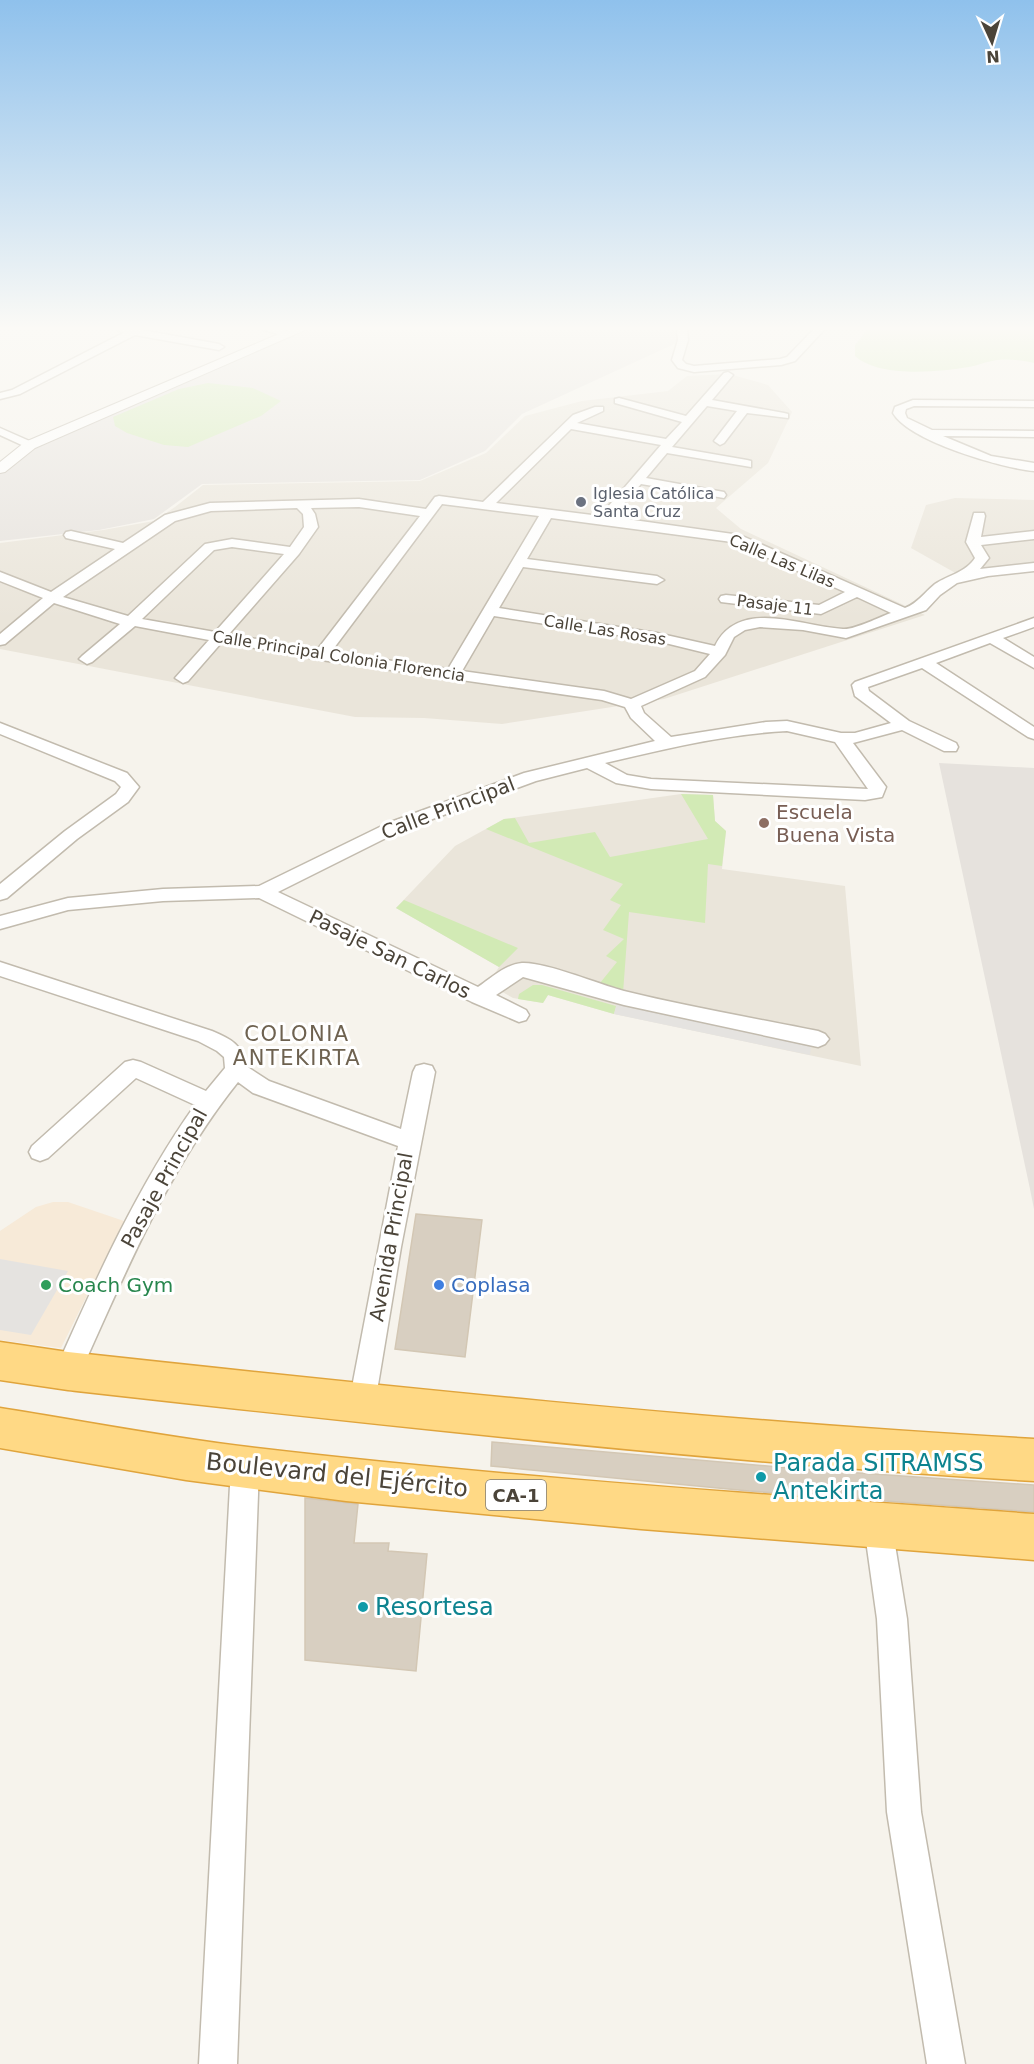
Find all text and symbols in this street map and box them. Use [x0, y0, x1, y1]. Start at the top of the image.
north arrow [962, 12, 1022, 72]
text: N [986, 47, 1000, 66]
place label: Iglesia Católica Santa Cruz [593, 484, 714, 521]
marker: Iglesia Católica Santa Cruz [574, 495, 588, 509]
street label: Calle Las Lilas [726, 530, 838, 592]
street label: Pasaje 11 [736, 591, 814, 619]
street label: Calle Las Rosas [542, 611, 668, 649]
street label: Calle Principal Colonia Florencia [211, 627, 467, 685]
street label: Calle Principal [378, 771, 518, 845]
place label: Escuela Buena Vista [776, 800, 895, 847]
marker: Escuela Buena Vista [757, 816, 771, 830]
street label: Pasaje San Carlos [305, 904, 475, 1004]
district label: COLONIA ANTEKIRTA [233, 1022, 361, 1070]
street label: Pasaje Principal [116, 1104, 212, 1252]
street label: Avenida Principal [364, 1151, 418, 1323]
place label: Coach Gym [58, 1273, 173, 1297]
place label: Coplasa [451, 1273, 530, 1297]
marker: Coach Gym [39, 1278, 53, 1292]
marker: Coplasa [432, 1278, 446, 1292]
street label: Boulevard del Ejército [205, 1447, 469, 1503]
place label: Parada SITRAMSS Antekirta [773, 1449, 984, 1505]
marker: Parada SITRAMSS Antekirta [754, 1470, 768, 1484]
road number: CA-1 [486, 1480, 546, 1510]
place label: Resortesa [375, 1593, 494, 1621]
marker: Resortesa [356, 1600, 370, 1614]

